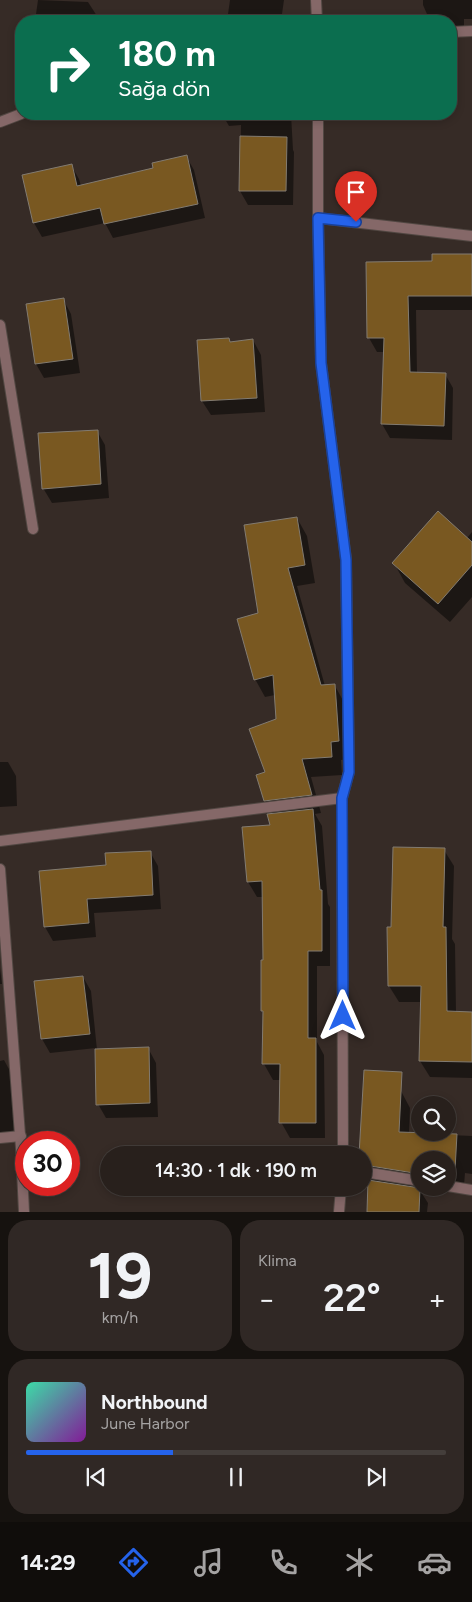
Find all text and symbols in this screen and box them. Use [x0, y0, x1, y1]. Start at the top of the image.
text: 180 m [118, 33, 216, 75]
icon: right [35, 35, 100, 100]
text: Sağa dön [118, 75, 210, 102]
pin [335, 171, 377, 222]
icon: arrive [342, 178, 370, 206]
position arrow [316, 989, 368, 1041]
map controls [411, 1096, 456, 1196]
button: search [411, 1096, 456, 1141]
speed limit sign: 30 [15, 1131, 80, 1196]
button: layers [411, 1151, 456, 1196]
text: 14:30 · 1 dk · 190 m [155, 1159, 317, 1182]
text: 19 [87, 1236, 153, 1314]
text: Klima [258, 1251, 297, 1270]
text: 22° [323, 1275, 381, 1321]
text: − [258, 1282, 275, 1316]
text: + [429, 1282, 446, 1316]
text: km/h [102, 1308, 138, 1327]
text: Northbound [101, 1391, 208, 1414]
text: June Harbor [101, 1414, 189, 1433]
icon: previous [82, 1463, 110, 1491]
icon: pause [222, 1463, 250, 1491]
icon: next [362, 1463, 390, 1491]
icon: directions [116, 1545, 151, 1580]
icon: music [191, 1545, 226, 1580]
icon: phone [266, 1545, 301, 1580]
icon: climate [342, 1545, 377, 1580]
icon: car [417, 1545, 452, 1580]
text: 14:29 [20, 1549, 75, 1576]

